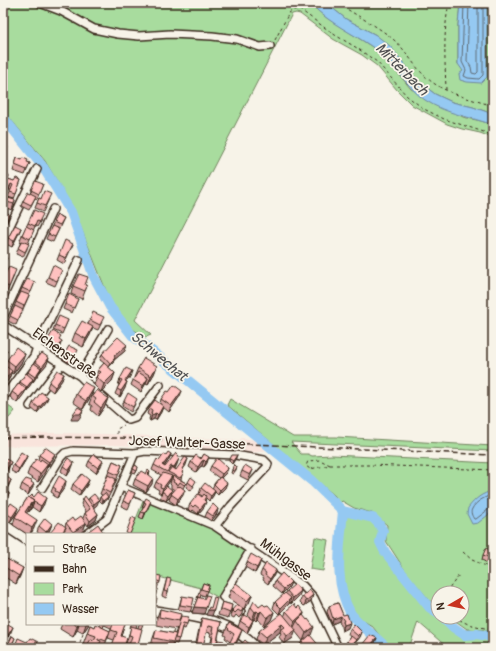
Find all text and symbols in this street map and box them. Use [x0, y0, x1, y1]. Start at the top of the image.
water label: Mitterbach [371, 39, 433, 101]
street label: Eichenstraße [29, 324, 100, 383]
water label: Schwechat [126, 327, 192, 387]
street label: Josef Walter-Gasse [128, 432, 246, 453]
legend [26, 533, 156, 625]
street label: Mühlgasse [257, 534, 315, 584]
text: Straße [62, 542, 96, 557]
text: Bahn [62, 562, 87, 577]
text: Park [62, 582, 83, 597]
north arrow [430, 585, 470, 625]
text: N [434, 601, 448, 611]
text: Wasser [62, 602, 99, 617]

